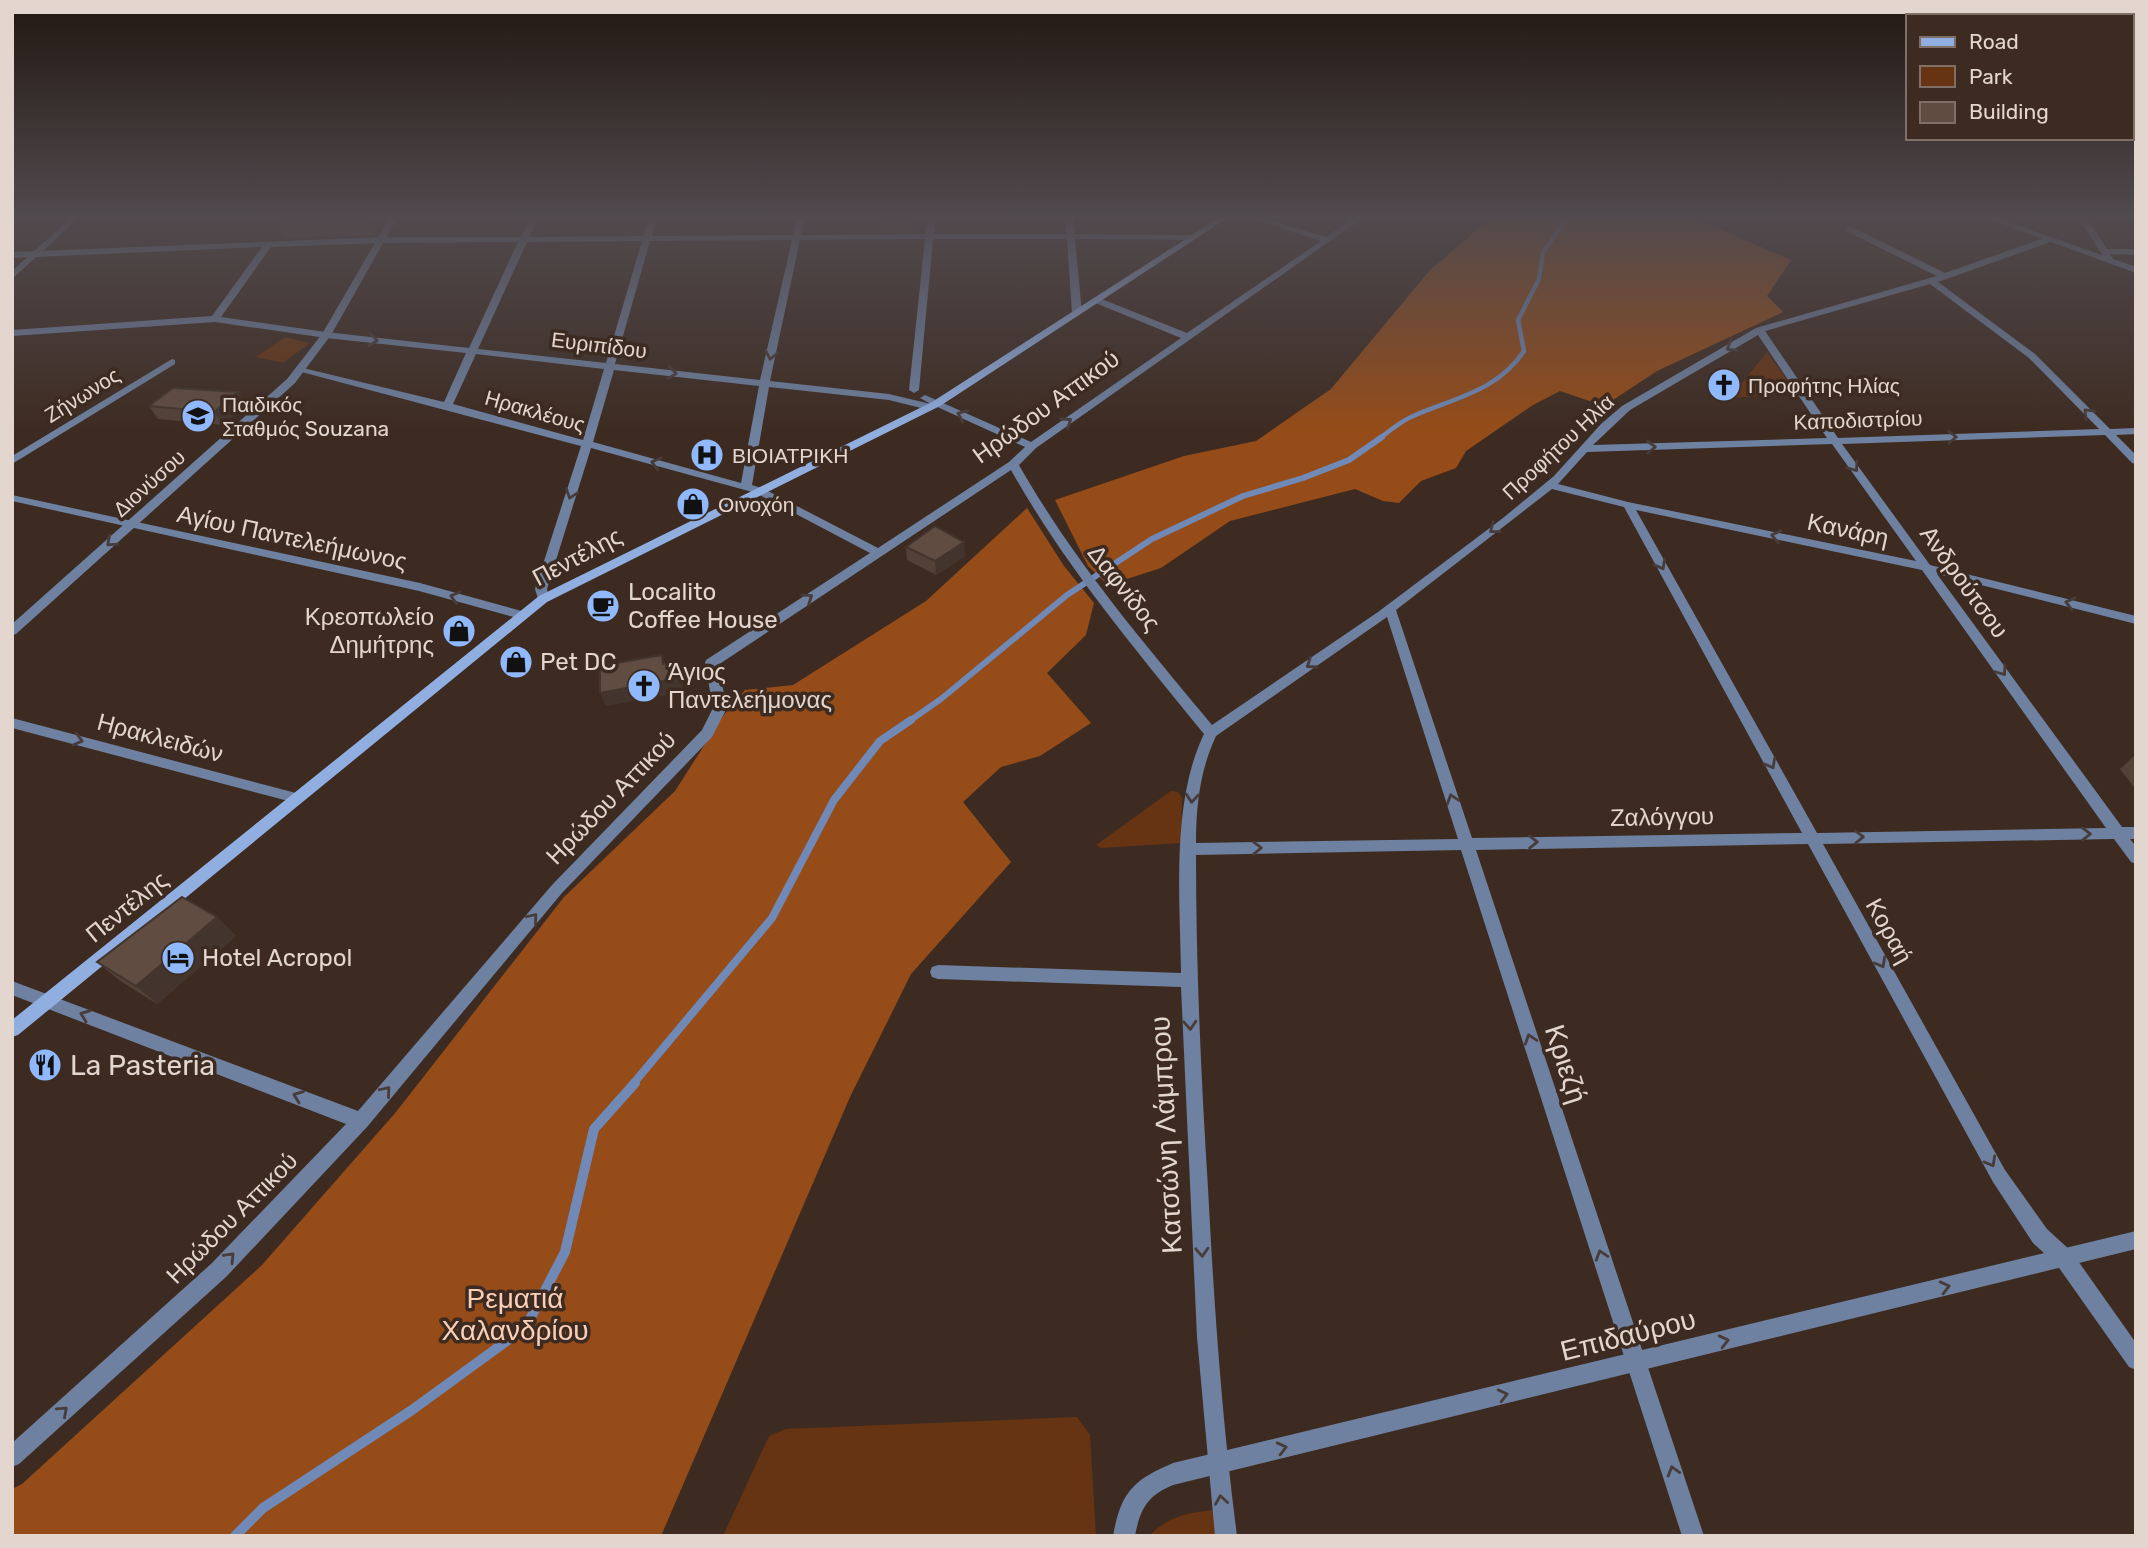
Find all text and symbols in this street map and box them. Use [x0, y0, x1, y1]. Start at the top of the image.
legend [1906, 14, 2134, 140]
text: Road [1969, 29, 2019, 54]
text: Park [1969, 64, 2013, 89]
text: Building [1969, 99, 2049, 124]
street label: Ευριπίδου [550, 327, 648, 363]
one-way arrow [367, 332, 379, 347]
one-way arrow [1726, 339, 1739, 352]
street label: Ηρώδου Αττικού [967, 345, 1125, 469]
one-way arrow [764, 349, 779, 361]
street label: Ζήνωνος [40, 362, 124, 428]
one-way arrow [666, 366, 678, 381]
church icon: Προφήτης Ηλίας [1705, 366, 1743, 404]
place label: Προφήτης Ηλίας [1748, 373, 1900, 398]
street label: Ηρακλέους [482, 385, 588, 437]
street label: Προφήτου Ηλία [1497, 389, 1619, 505]
place label: Παιδικός Σταθμός Souzana [222, 392, 389, 441]
school or university icon: Παιδικός Σταθμός Souzana [179, 397, 217, 435]
street label: Καποδιστρίου [1793, 405, 1923, 435]
one-way arrow [2083, 408, 2096, 421]
one-way arrow [957, 409, 969, 423]
one-way arrow [1059, 418, 1072, 430]
one-way arrow [1946, 429, 1957, 444]
hospital icon: ΒΙΟΙΑΤΡΙΚΗ [688, 436, 726, 474]
one-way arrow [1646, 439, 1657, 454]
place label: ΒΙΟΙΑΤΡΙΚΗ [732, 443, 848, 468]
street label: Διονύσου [108, 444, 190, 522]
one-way arrow [650, 457, 662, 471]
one-way arrow [1845, 459, 1858, 472]
shop icon: Οινοχόη [674, 485, 712, 523]
one-way arrow [565, 487, 579, 499]
place label: Οινοχόη [718, 492, 794, 517]
street label: Αγίου Παντελεήμωνος [175, 500, 409, 576]
street label: Κανάρη [1805, 508, 1891, 552]
one-way arrow [1490, 520, 1502, 533]
street label: Ανδρούτσου [1914, 521, 2014, 643]
street label: Πεντέλης [528, 522, 626, 592]
one-way arrow [1770, 530, 1782, 545]
one-way arrow [107, 534, 120, 547]
street label: Δαφνίδος [1082, 540, 1166, 636]
one-way arrow [1653, 558, 1666, 570]
place label: Localito Coffee House [628, 578, 778, 634]
cafe icon: Localito Coffee House [584, 587, 622, 625]
one-way arrow [449, 590, 461, 605]
one-way arrow [800, 594, 813, 606]
one-way arrow [2064, 597, 2076, 611]
place label: Κρεοπωλείο Δημήτρης [305, 603, 434, 659]
shop icon: Κρεοπωλείο Δημήτρης [440, 612, 478, 650]
shop icon: Pet DC [497, 643, 535, 681]
place label: Pet DC [540, 648, 616, 676]
one-way arrow [1306, 656, 1319, 668]
place label: Άγιος Παντελεήμονας [668, 658, 832, 714]
one-way arrow [1994, 663, 2006, 676]
church icon: Άγιος Παντελεήμονας [625, 667, 663, 705]
street label: Ηρακλειδών [94, 708, 226, 768]
street label: Ηρώδου Αττικού [541, 726, 681, 870]
one-way arrow [72, 732, 84, 746]
one-way arrow [1763, 757, 1776, 770]
one-way arrow [1185, 792, 1200, 803]
one-way arrow [1445, 793, 1460, 805]
street label: Ζαλόγγου [1610, 802, 1714, 832]
one-way arrow [2081, 826, 2092, 841]
one-way arrow [1854, 829, 1864, 845]
one-way arrow [1528, 834, 1539, 850]
one-way arrow [1252, 840, 1263, 856]
street label: Πεντέλης [80, 866, 174, 948]
street label: Κοραή [1860, 894, 1918, 968]
one-way arrow [525, 913, 537, 926]
hotel icon: Hotel Acropol [159, 939, 197, 977]
place label: Hotel Acropol [202, 944, 352, 972]
one-way arrow [1873, 956, 1886, 969]
one-way arrow [80, 1010, 92, 1024]
street label: Κατσώνη Λάμπρου [1143, 1015, 1189, 1255]
one-way arrow [1182, 1020, 1197, 1031]
street label: Κριεζή [1538, 1021, 1594, 1107]
one-way arrow [1524, 1033, 1538, 1045]
restaurant icon: La Pasteria [26, 1046, 64, 1084]
place label: La Pasteria [70, 1049, 215, 1082]
one-way arrow [378, 1087, 390, 1100]
one-way arrow [292, 1091, 304, 1105]
street label: Ηρώδου Αττικού [161, 1147, 303, 1289]
one-way arrow [1983, 1155, 1996, 1168]
one-way arrow [1195, 1247, 1210, 1258]
one-way arrow [1595, 1249, 1609, 1261]
one-way arrow [222, 1253, 235, 1266]
one-way arrow [1939, 1281, 1951, 1295]
park label: Ρεματιά Χαλανδρίου [441, 1282, 589, 1347]
street label: Επιδαύρου [1557, 1302, 1699, 1368]
one-way arrow [1718, 1335, 1730, 1349]
one-way arrow [1497, 1388, 1509, 1403]
one-way arrow [55, 1407, 68, 1420]
one-way arrow [1276, 1442, 1288, 1456]
one-way arrow [1667, 1465, 1681, 1477]
one-way arrow [1213, 1494, 1228, 1506]

